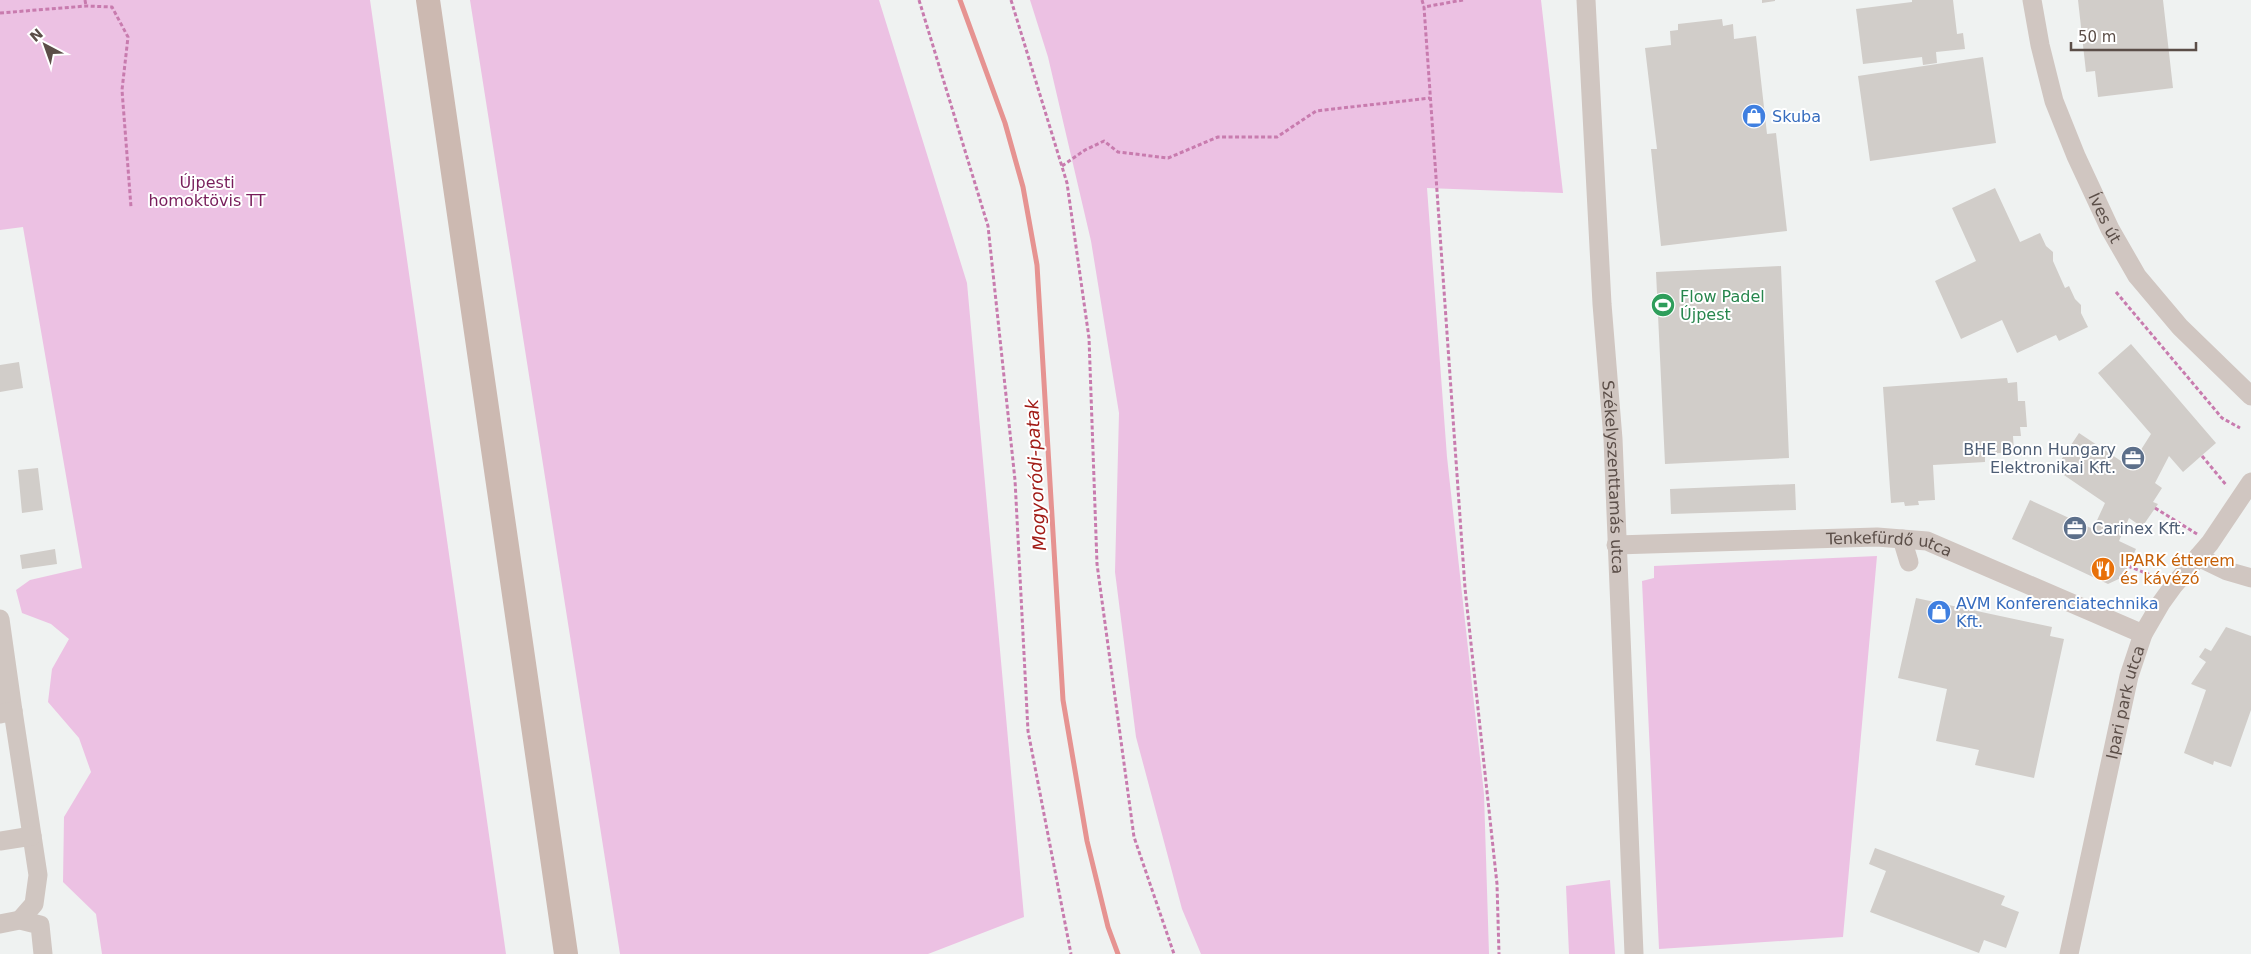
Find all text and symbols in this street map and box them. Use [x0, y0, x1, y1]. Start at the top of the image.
north arrow [20, 20, 70, 70]
scale bar [2071, 20, 2196, 52]
text: N [27, 25, 46, 45]
text: 50 m [2078, 28, 2116, 46]
shop icon: Skuba [1741, 103, 1767, 129]
place label: Skuba [1772, 107, 1821, 126]
park label: Újpesti homoktövis TT [148, 173, 266, 210]
street label: Íves út [2084, 190, 2125, 247]
place label: Flow Padel Újpest [1680, 287, 1765, 324]
sports icon: Flow Padel Újpest [1650, 292, 1676, 318]
street label: Székelyszenttamás utca [1598, 380, 1627, 574]
water label: Mogyoródi-patak [1021, 397, 1050, 551]
place label: BHE Bonn Hungary Elektronikai Kft. [1963, 440, 2116, 477]
office icon: BHE Bonn Hungary Elektronikai Kft. [2120, 445, 2146, 471]
office icon: Carinex Kft. [2062, 515, 2088, 541]
place label: Carinex Kft. [2092, 519, 2185, 538]
street label: Tenkefürdő utca [1825, 528, 1955, 561]
place label: IPARK étterem és kávézó [2120, 551, 2235, 588]
restaurant icon: IPARK étterem és kávézó [2090, 556, 2116, 582]
place label: AVM Konferenciatechnika Kft. [1956, 594, 2159, 631]
shop icon: AVM Konferenciatechnika Kft. [1926, 599, 1952, 625]
street label: Ipari park utca [2102, 643, 2149, 761]

